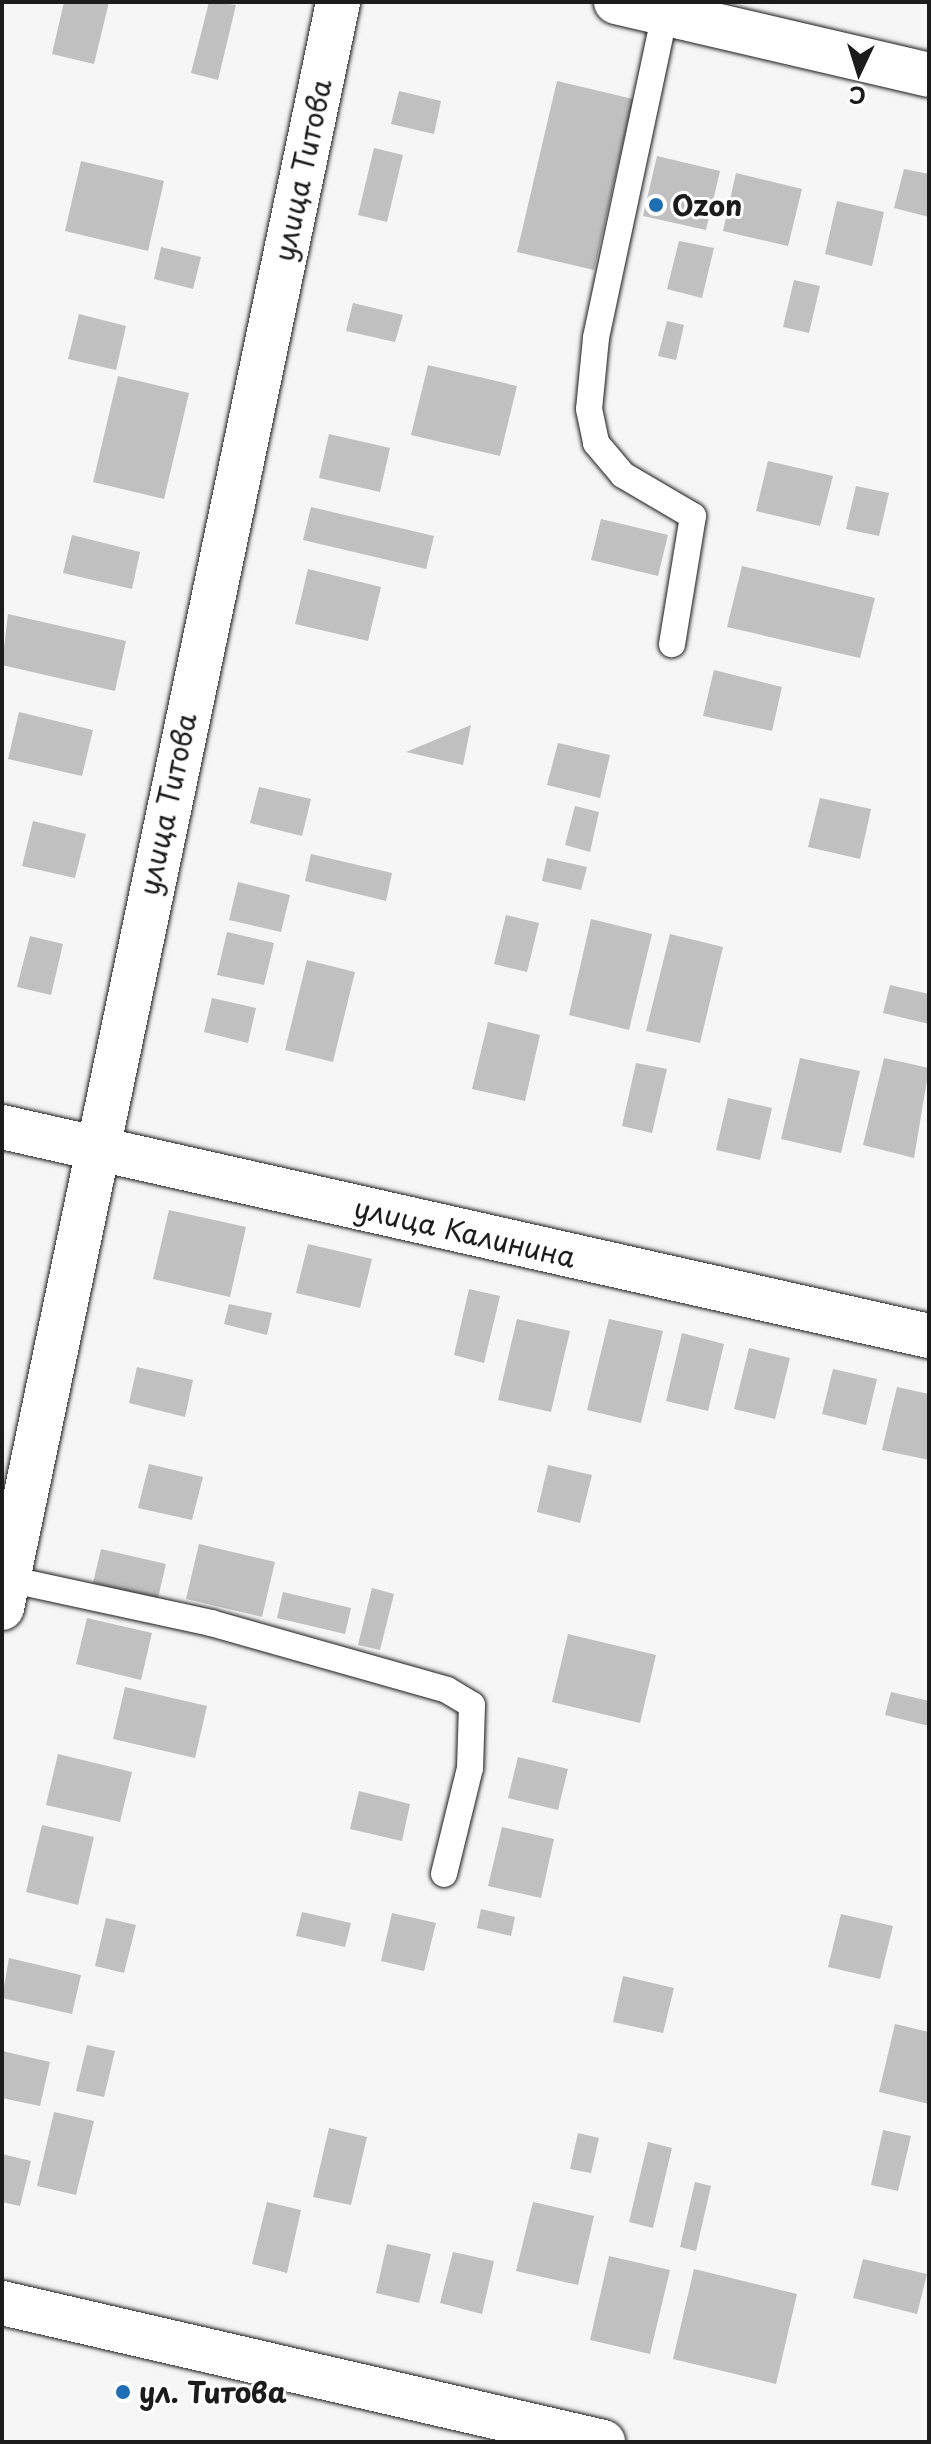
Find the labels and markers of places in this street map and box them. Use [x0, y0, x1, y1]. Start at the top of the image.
place label: Ozon [672, 188, 742, 222]
marker: Ozon [647, 196, 665, 214]
place label: ул. Титова [139, 2375, 287, 2409]
marker: ул. Титова [114, 2383, 132, 2401]

